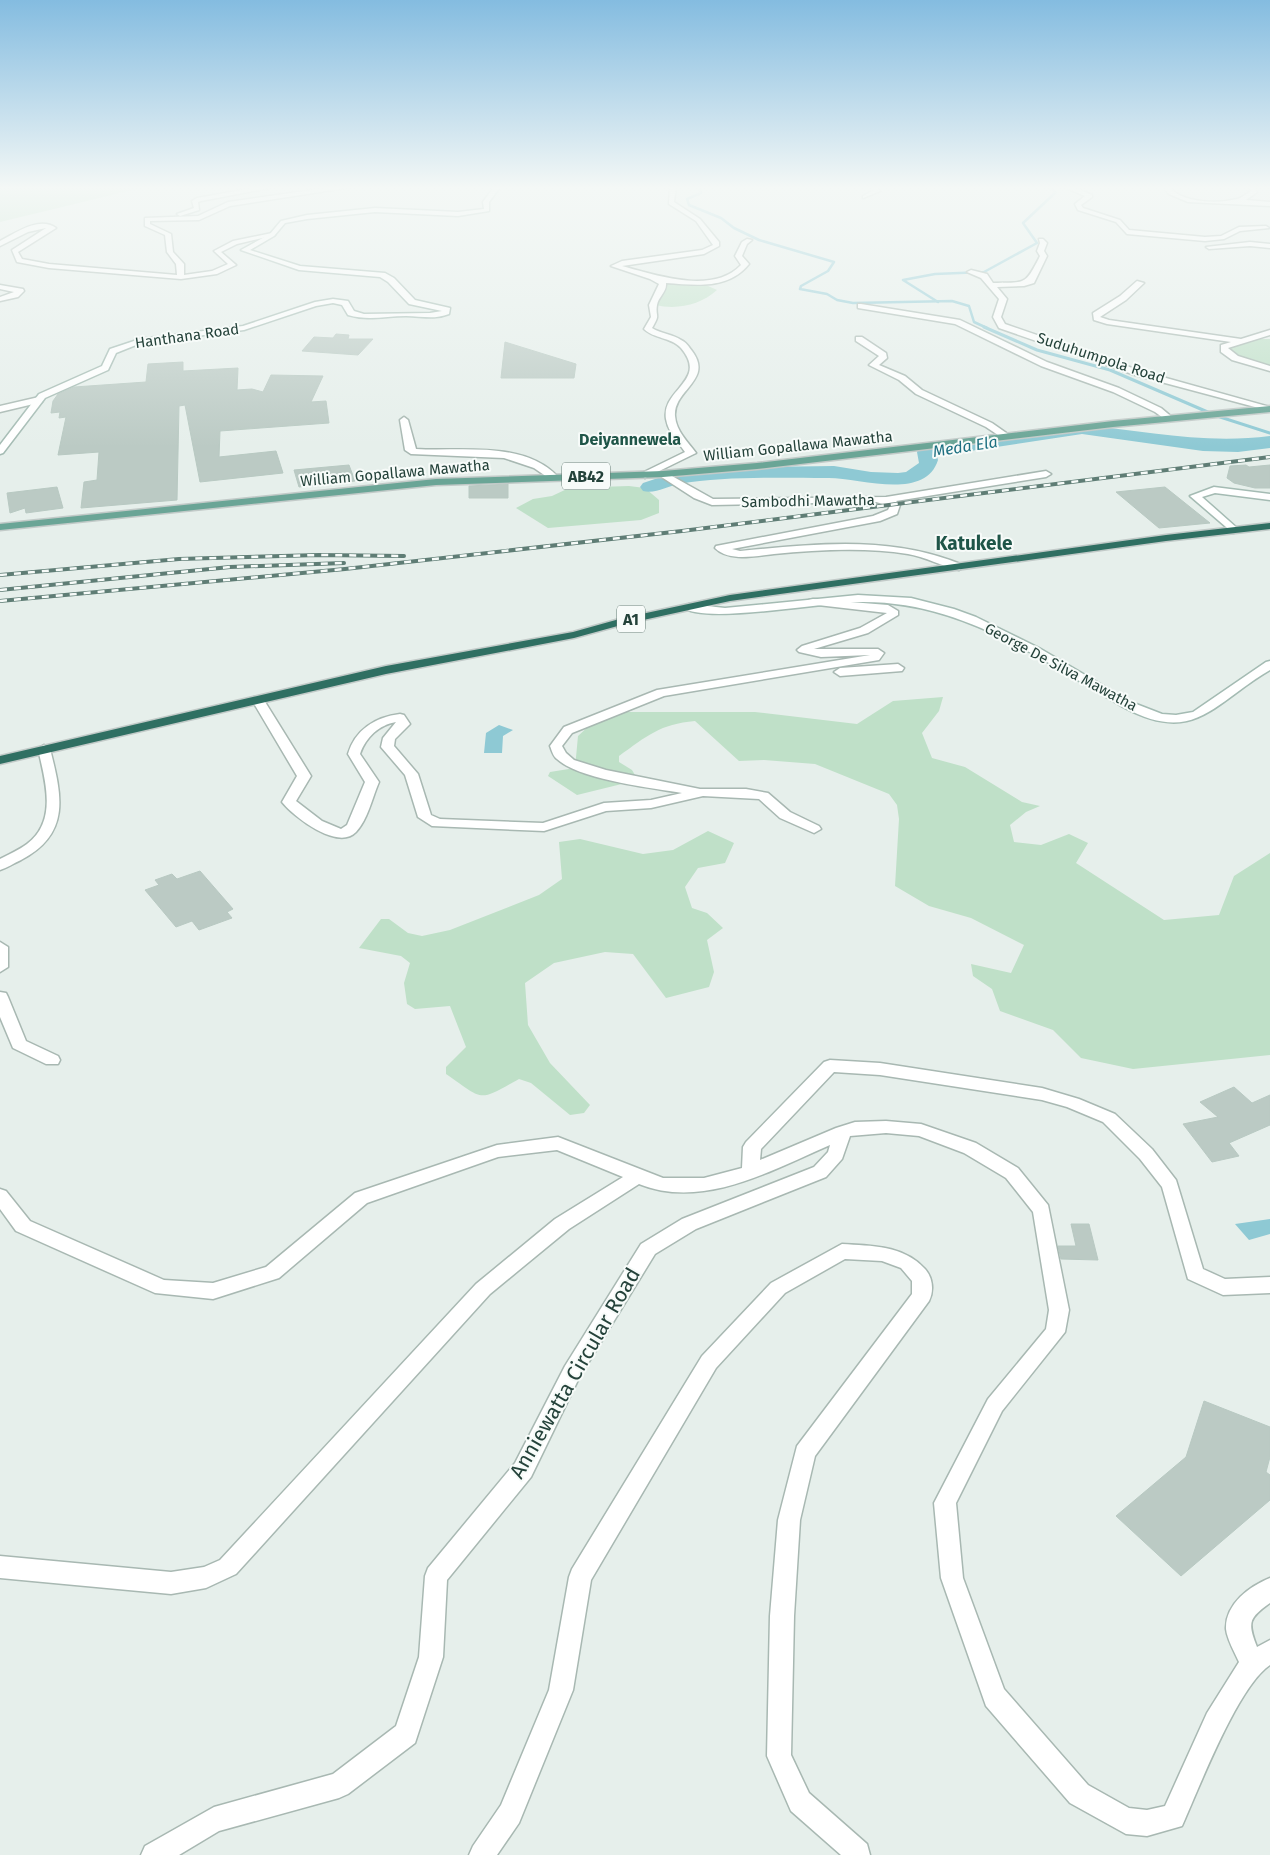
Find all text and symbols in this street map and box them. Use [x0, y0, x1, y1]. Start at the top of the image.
street label: Hanthana Road [134, 320, 240, 352]
street label: Suduhumpola Road [1035, 329, 1167, 387]
street label: William Gopallawa Mawatha [703, 427, 893, 465]
district label: Deiyannewela [579, 430, 681, 449]
water label: Meda Ela [931, 432, 999, 461]
street label: William Gopallawa Mawatha [300, 456, 490, 490]
road number: AB42 [562, 462, 610, 490]
street label: Sambodhi Mawatha [741, 491, 875, 511]
district label: Katukele [935, 532, 1013, 555]
road number: A1 [617, 606, 645, 632]
street label: George De Silva Mawatha [982, 619, 1140, 715]
street label: Anniewatta Circular Road [504, 1263, 646, 1483]

